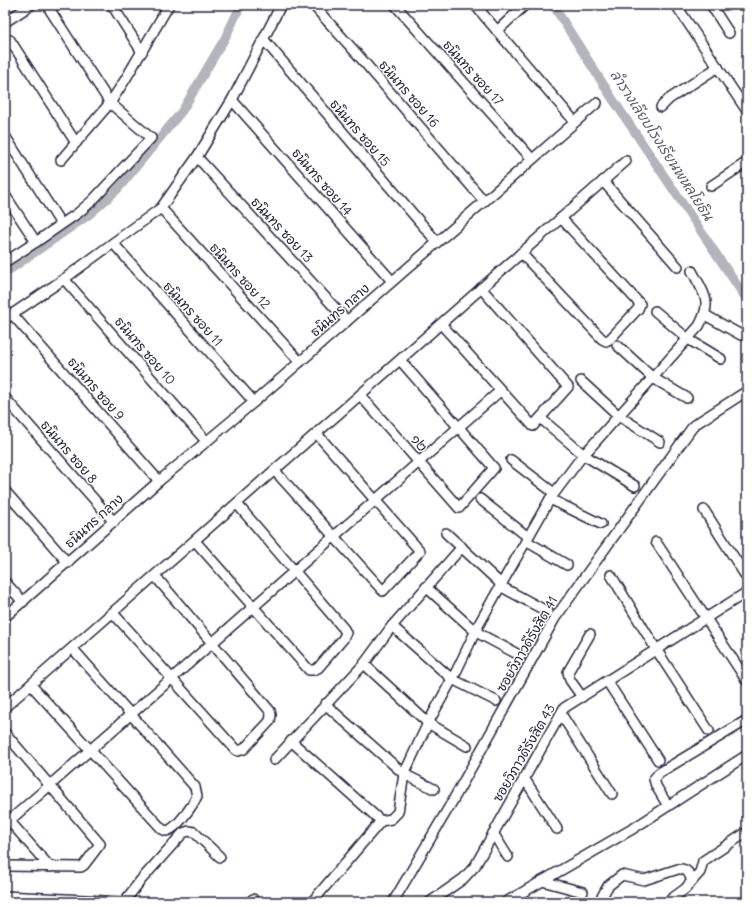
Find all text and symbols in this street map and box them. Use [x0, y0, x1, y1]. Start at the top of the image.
street label: ธนินทร ซอย 17 [439, 37, 507, 110]
street label: ธนินทร ซอย 16 [375, 57, 443, 131]
water label: ลำรางเลียบโรงเรียนพหลโยธิน [606, 66, 718, 224]
street label: ธนินทร ซอย 15 [326, 96, 394, 170]
street label: ธนินทร ซอย 14 [288, 145, 356, 219]
street label: ธนินทร ซอย 13 [247, 194, 317, 266]
street label: ธนินทร ซอย 12 [206, 239, 274, 313]
street label: ธนินทร ซอย 11 [160, 278, 226, 350]
street label: ธนินทร กลาง [307, 280, 373, 340]
street label: ธนินทร ซอย 10 [111, 314, 179, 388]
street label: ธนินทร ซอย 9 [64, 354, 128, 424]
street label: ธนินทร ซอย 8 [37, 417, 101, 487]
street label: ๑๒ [407, 431, 431, 455]
street label: ธนินทร กลาง [61, 490, 127, 552]
street label: ซอยวิภาวดีรังสิต 41 [493, 593, 561, 695]
street label: ซอยวิภาวดีรังสิต 43 [489, 701, 559, 805]

